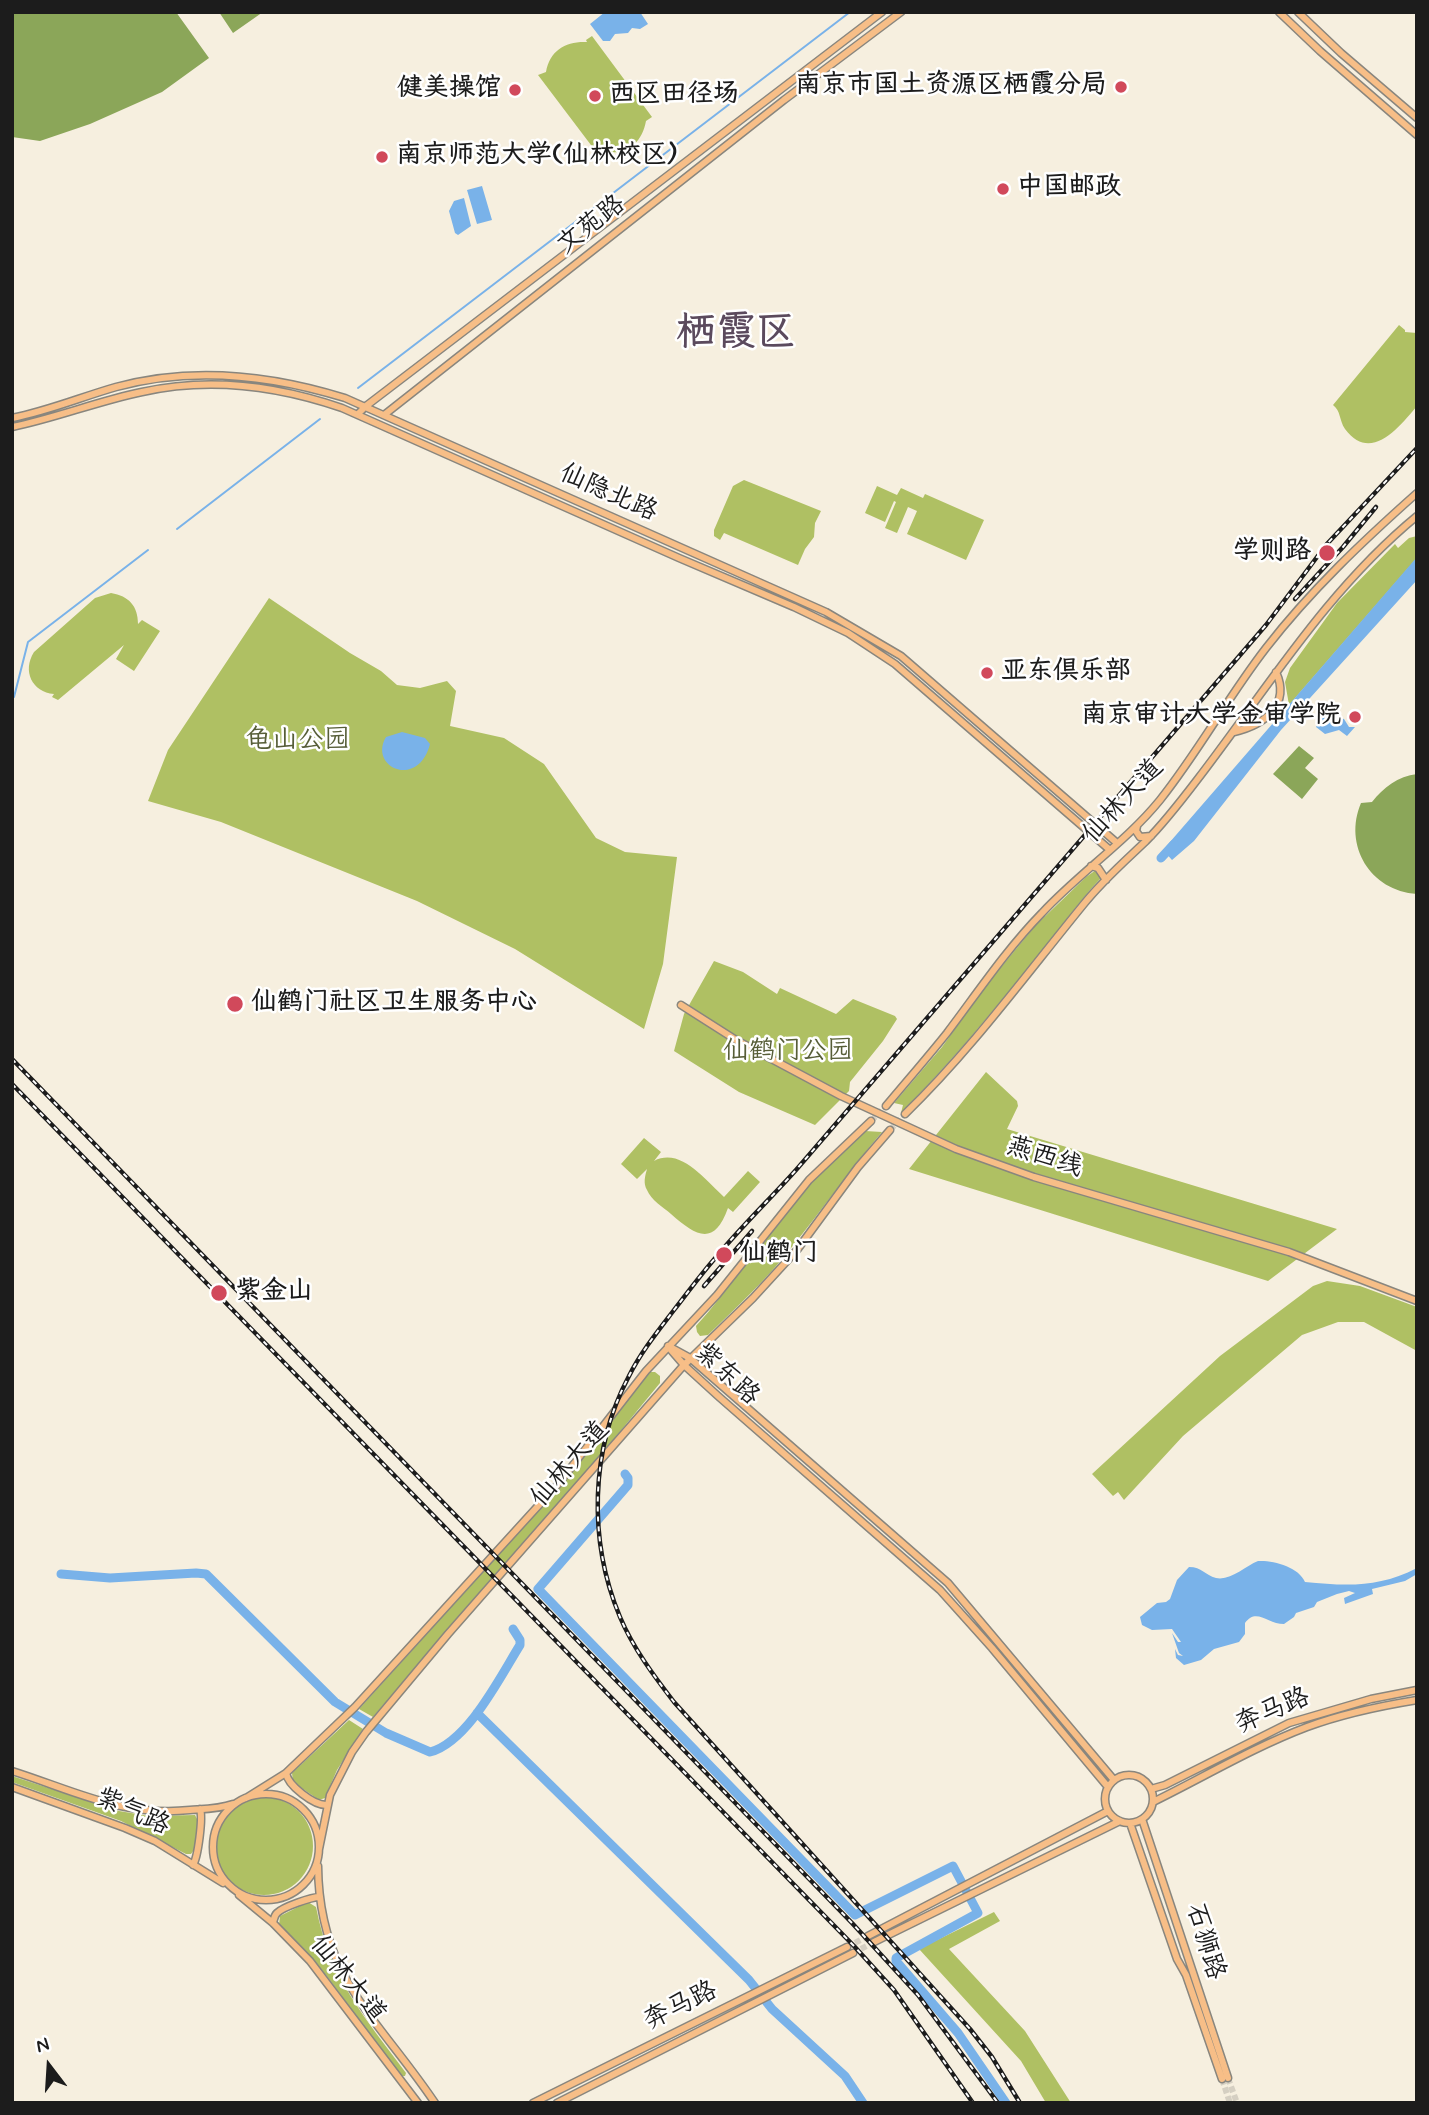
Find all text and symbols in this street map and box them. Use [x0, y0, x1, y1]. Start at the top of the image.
place label: 南京市国土资源区栖霞分局 [795, 71, 1107, 103]
place label: 健美操馆 [397, 74, 501, 106]
marker: 南京市国土资源区栖霞分局 [1113, 79, 1129, 95]
place label: 西区田径场 [609, 80, 739, 112]
marker: 健美操馆 [507, 82, 523, 98]
marker: 西区田径场 [587, 88, 603, 104]
place label: 南京师范大学(仙林校区) [396, 141, 676, 173]
marker: 南京师范大学(仙林校区) [374, 149, 390, 165]
place label: 中国邮政 [1017, 173, 1121, 205]
marker: 中国邮政 [995, 181, 1011, 197]
street label: 文苑路 [552, 190, 632, 262]
district label: 栖霞区 [676, 312, 796, 360]
street label: 仙隐北路 [554, 459, 662, 529]
place label: 学则路 [1233, 537, 1311, 569]
marker: 学则路 [1317, 543, 1337, 563]
place label: 亚东俱乐部 [1001, 657, 1131, 689]
marker: 亚东俱乐部 [979, 665, 995, 681]
place label: 南京审计大学金审学院 [1081, 701, 1341, 733]
marker: 南京审计大学金审学院 [1347, 709, 1363, 725]
park label: 龟山公园 [246, 726, 350, 758]
street label: 仙林大道 [1077, 753, 1171, 851]
place label: 仙鹤门社区卫生服务中心 [251, 988, 537, 1020]
marker: 仙鹤门社区卫生服务中心 [225, 994, 245, 1014]
park label: 仙鹤门公园 [723, 1037, 853, 1069]
street label: 燕西线 [1002, 1131, 1086, 1185]
place label: 仙鹤门 [740, 1239, 818, 1271]
marker: 仙鹤门 [714, 1245, 734, 1265]
place label: 紫金山 [235, 1277, 313, 1309]
marker: 紫金山 [209, 1283, 229, 1303]
street label: 紫东路 [687, 1337, 765, 1413]
street label: 仙林大道 [525, 1416, 617, 1514]
street label: 奔马路 [1231, 1682, 1315, 1742]
street label: 紫气路 [90, 1783, 174, 1843]
street label: 石狮路 [1178, 1900, 1230, 1984]
street label: 仙林大道 [302, 1930, 392, 2030]
street label: 奔马路 [639, 1976, 723, 2038]
north arrow [14, 2031, 84, 2101]
text: N [33, 2032, 52, 2059]

